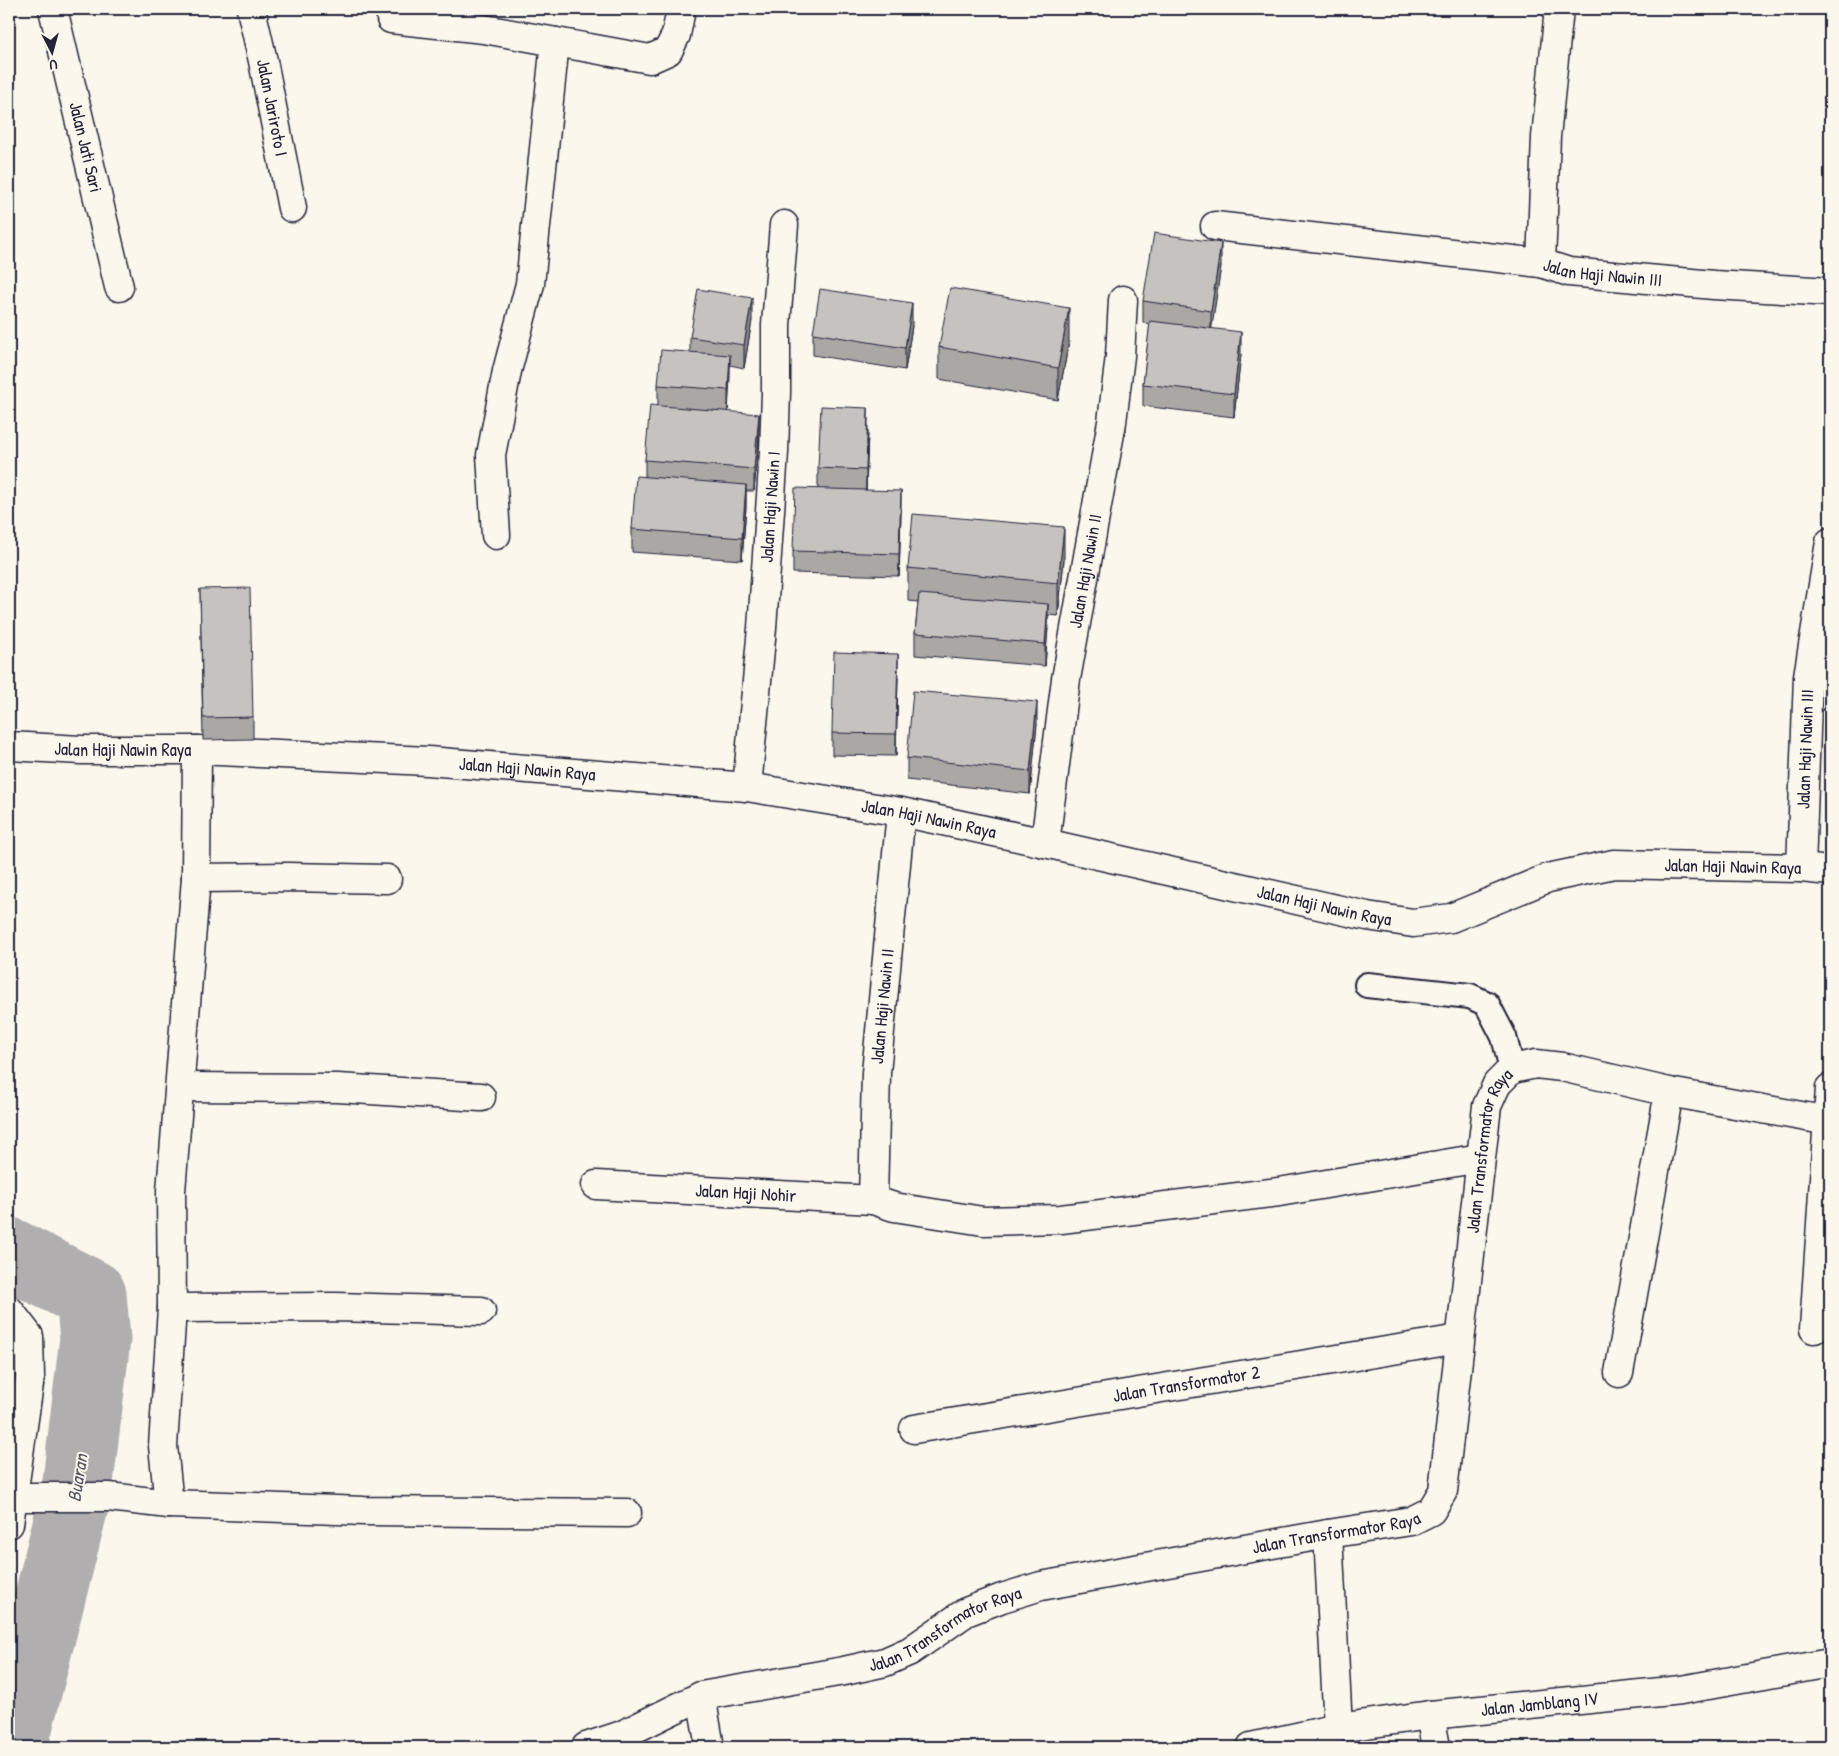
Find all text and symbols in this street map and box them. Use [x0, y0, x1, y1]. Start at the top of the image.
north arrow [28, 28, 78, 78]
text: U [48, 56, 58, 75]
street label: Jalan Jariroto I [251, 57, 295, 158]
street label: Jalan Jati Sari [63, 99, 109, 195]
street label: Jalan Haji Nawin III [1540, 252, 1663, 292]
street label: Jalan Haji Nawin I [753, 451, 786, 563]
street label: Jalan Haji Nawin II [1062, 512, 1107, 630]
street label: Jalan Haji Nawin III [1790, 689, 1820, 809]
street label: Jalan Haji Nawin Raya [54, 736, 191, 762]
street label: Jalan Haji Nawin Raya [458, 751, 597, 787]
street label: Jalan Haji Nawin Raya [860, 793, 999, 844]
street label: Jalan Haji Nawin Raya [1664, 852, 1802, 880]
street label: Jalan Haji Nawin Raya [1255, 878, 1393, 932]
street label: Jalan Haji Nawin II [864, 948, 900, 1065]
street label: Jalan Transformator Raya [1460, 1062, 1518, 1235]
street label: Jalan Haji Nohir [695, 1177, 797, 1208]
street label: Jalan Transformator 2 [1111, 1359, 1262, 1408]
water label: Buaran [60, 1451, 94, 1504]
street label: Jalan Transformator Raya [1250, 1505, 1424, 1559]
street label: Jalan Transformator Raya [866, 1580, 1024, 1677]
street label: Jalan Jamblang IV [1480, 1685, 1600, 1722]

